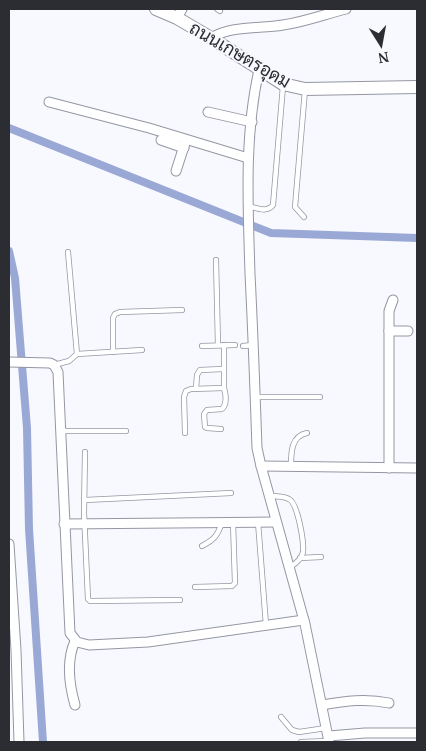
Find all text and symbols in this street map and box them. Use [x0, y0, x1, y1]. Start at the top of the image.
street label: ถนนเกษตรอุดม [185, 15, 296, 94]
north arrow [356, 20, 406, 70]
text: N [376, 48, 391, 69]

